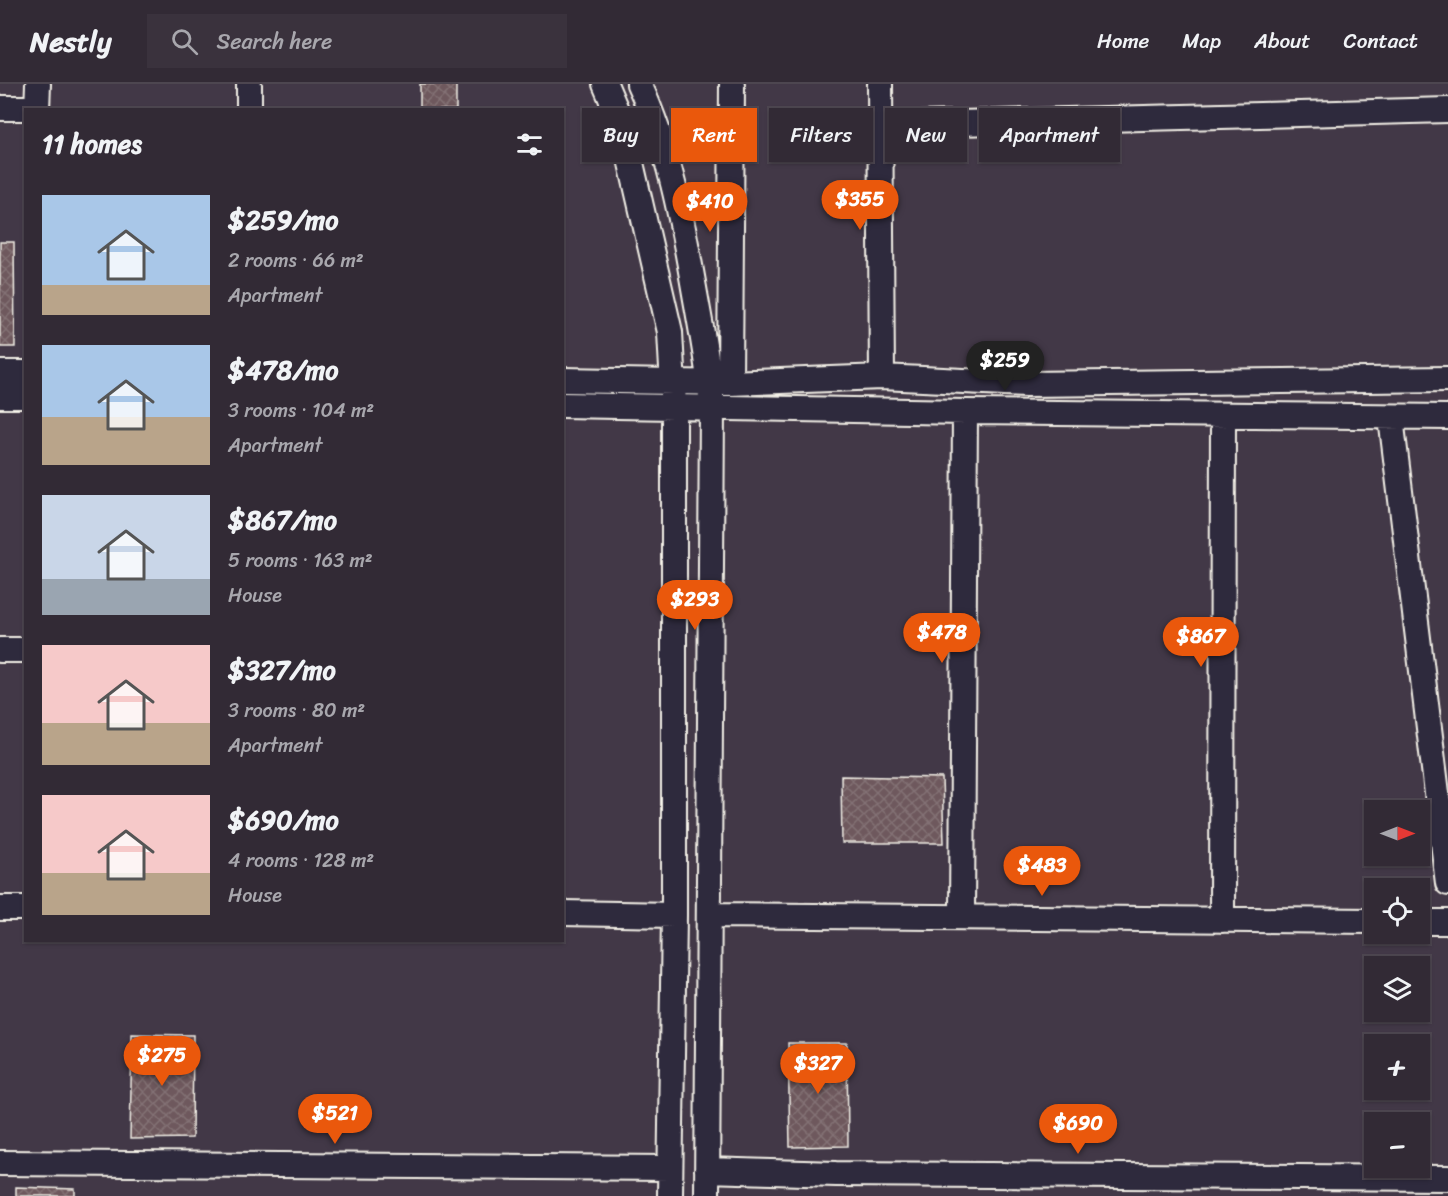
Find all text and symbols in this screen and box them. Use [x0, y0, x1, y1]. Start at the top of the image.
search box [147, 14, 567, 68]
text: Nestly [30, 17, 111, 66]
text: Search here [216, 22, 332, 61]
text: Home [1097, 22, 1149, 60]
text: Map [1182, 22, 1221, 60]
text: About [1254, 22, 1311, 60]
text: Contact [1344, 22, 1418, 60]
icon: search [168, 25, 201, 58]
chip: Buy [582, 108, 659, 162]
chip: Rent [671, 108, 757, 162]
chip: Filters [769, 108, 873, 162]
chip: New [885, 108, 967, 162]
chip: Apartment [979, 108, 1120, 162]
text: 11 homes [42, 121, 142, 167]
icon: filters [513, 128, 546, 161]
pin: $355 [824, 180, 896, 231]
pin: $410 [674, 182, 746, 233]
text: $355 [836, 182, 884, 217]
text: $410 [686, 184, 734, 219]
text: $259/mo [228, 197, 338, 243]
icon: home [90, 219, 162, 291]
text: 2 rooms · 66 m² [228, 243, 364, 278]
text: Apartment [228, 278, 322, 313]
pin: $259 [969, 341, 1041, 392]
text: $259 [980, 343, 1030, 378]
text: $478/mo [228, 347, 338, 393]
icon: home [90, 369, 162, 441]
text: 3 rooms · 104 m² [228, 393, 374, 428]
text: Apartment [228, 428, 322, 463]
text: $867/mo [228, 497, 337, 543]
icon: home [90, 519, 162, 591]
text: 5 rooms · 163 m² [228, 543, 373, 578]
text: House [228, 578, 282, 613]
pin: $293 [659, 580, 731, 631]
text: $293 [671, 582, 719, 617]
pin: $478 [906, 613, 978, 664]
text: $478 [917, 615, 967, 650]
pin: $867 [1165, 617, 1237, 668]
text: $867 [1177, 619, 1225, 654]
text: $327/mo [228, 647, 336, 693]
icon: home [90, 669, 162, 741]
text: 3 rooms · 80 m² [228, 693, 365, 728]
text: Apartment [228, 728, 322, 763]
text: $690/mo [228, 797, 339, 843]
north arrow [1364, 800, 1430, 866]
map controls [1364, 800, 1430, 1178]
icon: home [90, 819, 162, 891]
text: 4 rooms · 128 m² [228, 843, 374, 878]
pin: $483 [1006, 846, 1078, 897]
text: $483 [1018, 848, 1067, 883]
text: House [228, 878, 282, 913]
button: locate [1364, 878, 1430, 944]
button: layers [1364, 956, 1430, 1022]
button: + [1364, 1034, 1430, 1100]
pin: $275 [126, 1036, 198, 1087]
text: $275 [138, 1038, 186, 1073]
pin: $327 [782, 1044, 854, 1095]
text: $327 [794, 1046, 842, 1081]
pin: $521 [299, 1094, 371, 1145]
text: $521 [312, 1096, 358, 1131]
pin: $690 [1042, 1104, 1114, 1155]
text: $690 [1053, 1106, 1103, 1141]
button: − [1364, 1112, 1430, 1178]

